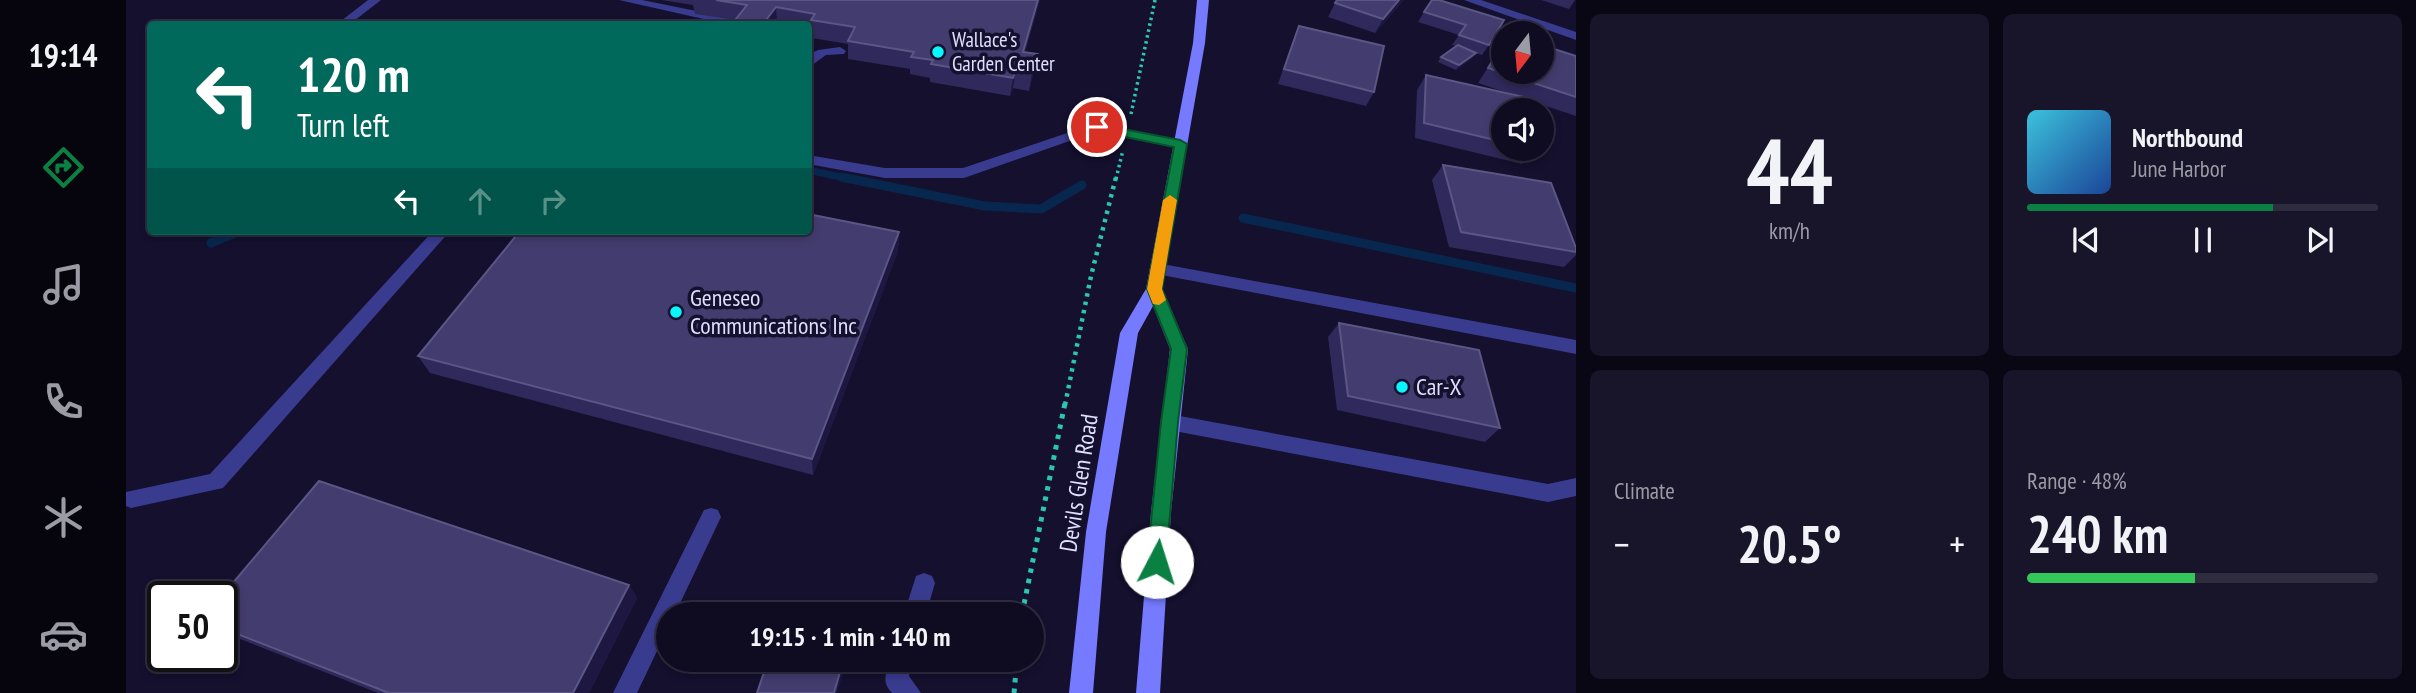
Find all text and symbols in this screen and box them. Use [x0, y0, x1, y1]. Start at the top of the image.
north arrow [1491, 21, 1554, 84]
map controls [1491, 21, 1554, 161]
place label: Wallace's Garden Center [952, 26, 1055, 77]
text: 19:14 [28, 34, 98, 76]
text: 120 m [297, 42, 410, 106]
marker: Wallace's Garden Center [930, 44, 946, 60]
icon: left [182, 49, 273, 140]
pin [1067, 97, 1127, 157]
button: sound [1491, 98, 1554, 161]
text: Turn left [297, 104, 389, 146]
icon: arrive [1078, 108, 1116, 146]
text: 44 [1746, 111, 1833, 229]
text: Northbound [2132, 121, 2243, 154]
icon: directions [39, 143, 88, 192]
text: June Harbor [2132, 154, 2226, 183]
icon: left [388, 182, 426, 220]
icon: ahead [461, 182, 499, 220]
icon: right [534, 182, 572, 220]
text: km/h [1769, 216, 1810, 245]
icon: previous [2067, 221, 2105, 259]
icon: pause [2184, 221, 2222, 259]
icon: next [2301, 221, 2339, 259]
icon: music [39, 260, 88, 309]
place label: Geneseo Communications Inc [690, 282, 857, 341]
marker: Geneseo Communications Inc [668, 304, 684, 320]
place label: Car-X [1416, 371, 1462, 402]
icon: phone [39, 377, 88, 426]
marker: Car-X [1394, 379, 1410, 395]
street label: Devils Glen Road [1052, 412, 1105, 554]
text: Range · 48% [2027, 466, 2127, 495]
text: Climate [1614, 476, 1675, 505]
icon: climate [39, 493, 88, 542]
text: 240 km [2027, 500, 2168, 567]
text: 20.5° [1737, 510, 1842, 577]
text: − [1614, 519, 1630, 568]
text: + [1949, 519, 1965, 568]
position arrow [1120, 525, 1194, 599]
speed limit sign: 50 [147, 581, 238, 672]
icon: car [39, 610, 88, 659]
text: 19:15 · 1 min · 140 m [750, 620, 950, 653]

